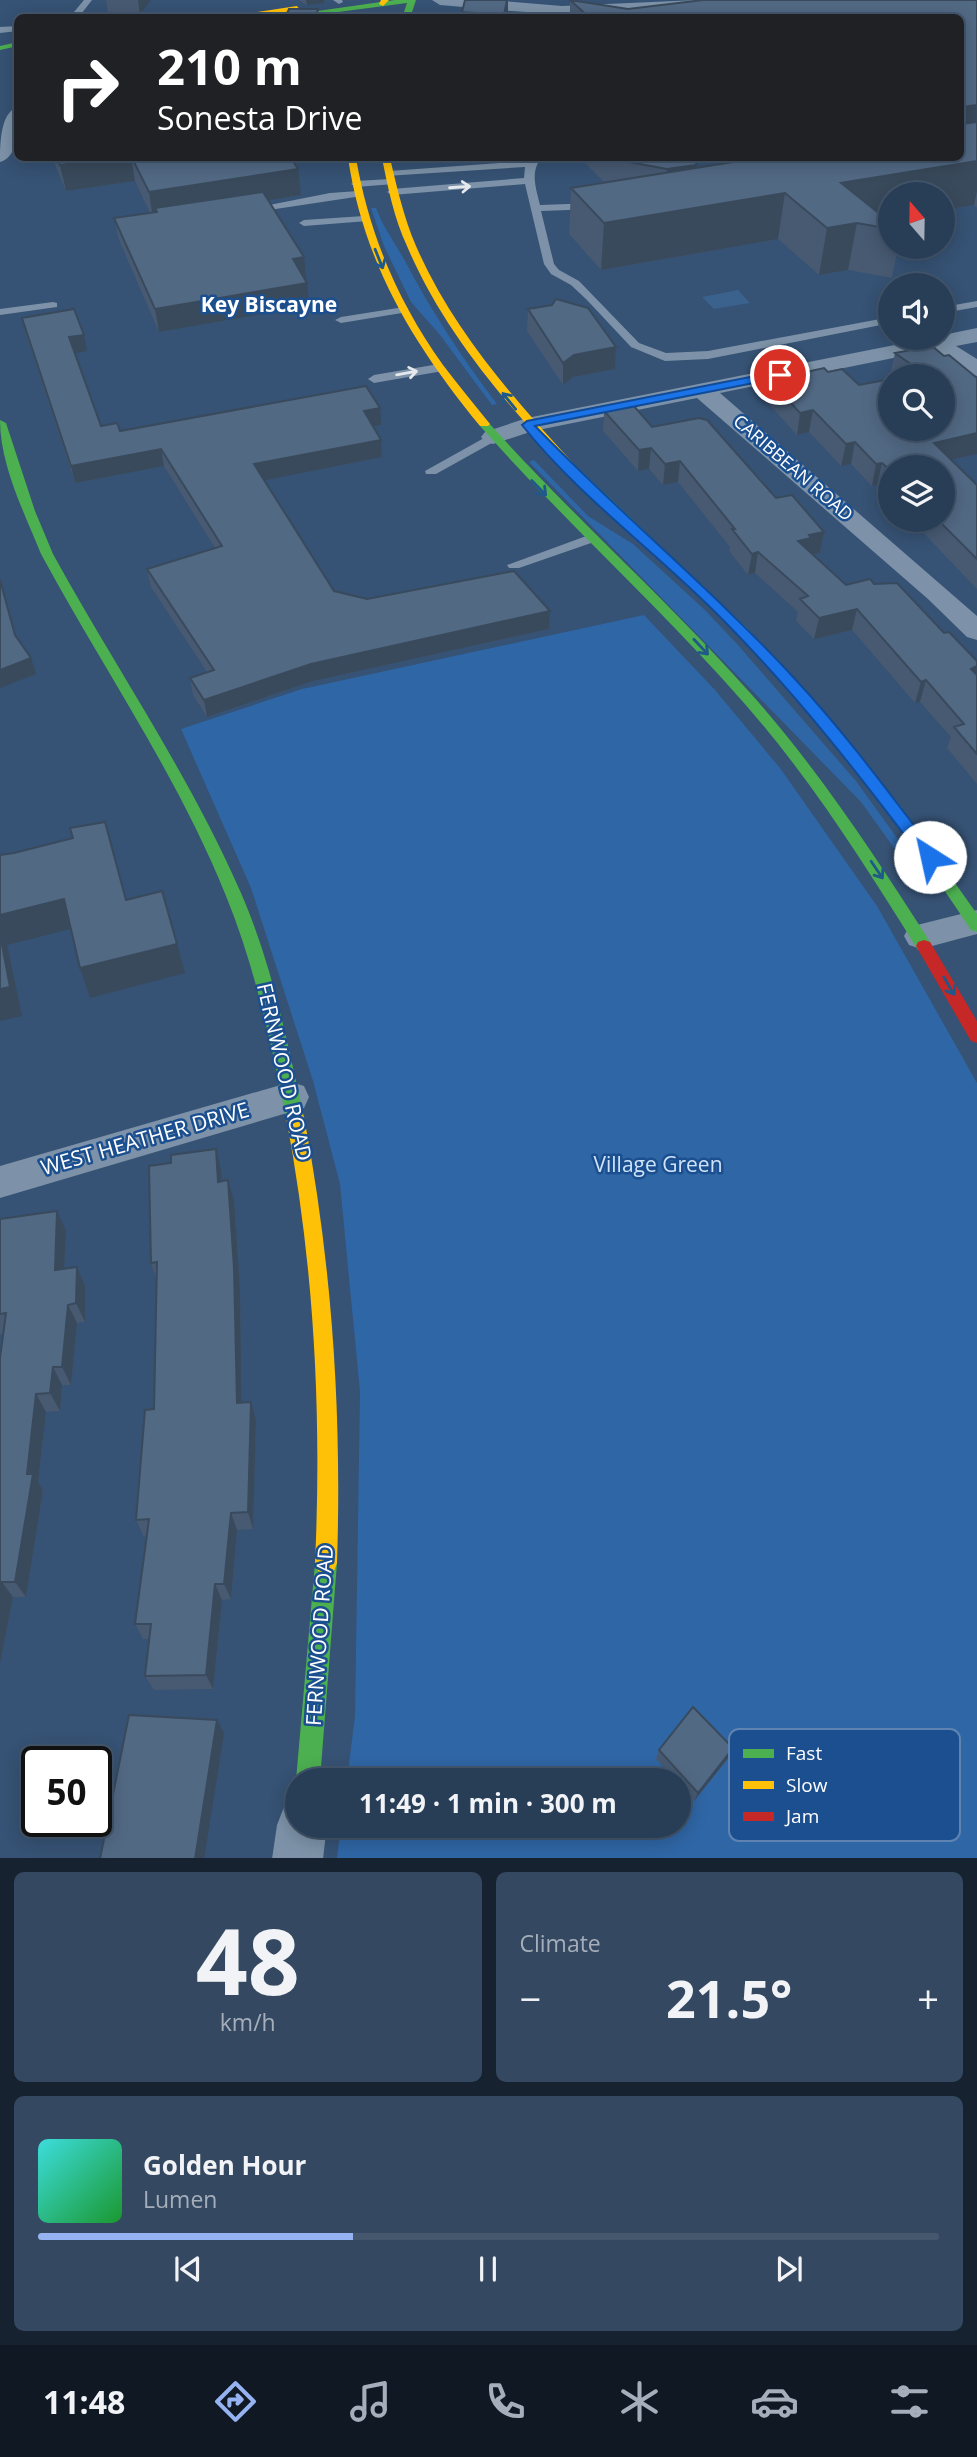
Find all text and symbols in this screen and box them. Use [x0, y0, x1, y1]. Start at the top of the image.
text: 210 m [157, 33, 302, 99]
icon: right [42, 42, 133, 133]
text: Sonesta Drive [157, 96, 362, 139]
one-way arrow [448, 180, 471, 193]
north arrow [878, 182, 956, 259]
map controls [878, 182, 955, 532]
one-way arrow [373, 248, 386, 269]
button: sound [878, 273, 955, 350]
district label: Key Biscayne [201, 290, 337, 318]
pin [750, 345, 810, 405]
icon: arrive [761, 356, 799, 394]
button: search [878, 364, 955, 441]
one-way arrow [395, 366, 418, 380]
one-way arrow [501, 393, 517, 411]
street label: CARIBBEAN ROAD [729, 409, 859, 526]
button: layers [878, 455, 955, 532]
one-way arrow [530, 479, 547, 496]
one-way arrow [693, 638, 709, 656]
position arrow [893, 820, 967, 894]
one-way arrow [870, 860, 885, 879]
one-way arrow [942, 976, 956, 996]
street label: FERNWOOD ROAD [251, 980, 319, 1164]
street label: WEST HEATHER DRIVE [37, 1095, 252, 1181]
park label: Village Green [593, 1150, 723, 1178]
street label: FERNWOOD ROAD [299, 1543, 339, 1727]
legend [729, 1729, 960, 1841]
text: Fast [786, 1740, 822, 1766]
speed limit sign: 50 [21, 1746, 112, 1837]
text: Slow [786, 1772, 828, 1798]
text: 11:49 · 1 min · 300 m [359, 1785, 617, 1821]
text: Jam [784, 1803, 819, 1829]
text: 48 [196, 1898, 300, 2022]
text: Climate [520, 1927, 601, 1959]
text: 21.5° [666, 1962, 792, 2033]
text: − [520, 1972, 541, 2024]
text: + [917, 1972, 939, 2024]
text: km/h [220, 2006, 276, 2038]
text: Golden Hour [143, 2147, 306, 2183]
text: Lumen [143, 2183, 217, 2215]
icon: previous [169, 2250, 207, 2288]
icon: pause [469, 2250, 507, 2288]
icon: next [770, 2250, 808, 2288]
icon: directions [211, 2377, 260, 2426]
icon: music [346, 2377, 395, 2426]
icon: phone [481, 2377, 530, 2426]
icon: climate [615, 2377, 664, 2426]
icon: car [750, 2377, 799, 2426]
icon: filters [885, 2377, 934, 2426]
text: 11:48 [43, 2380, 125, 2423]

